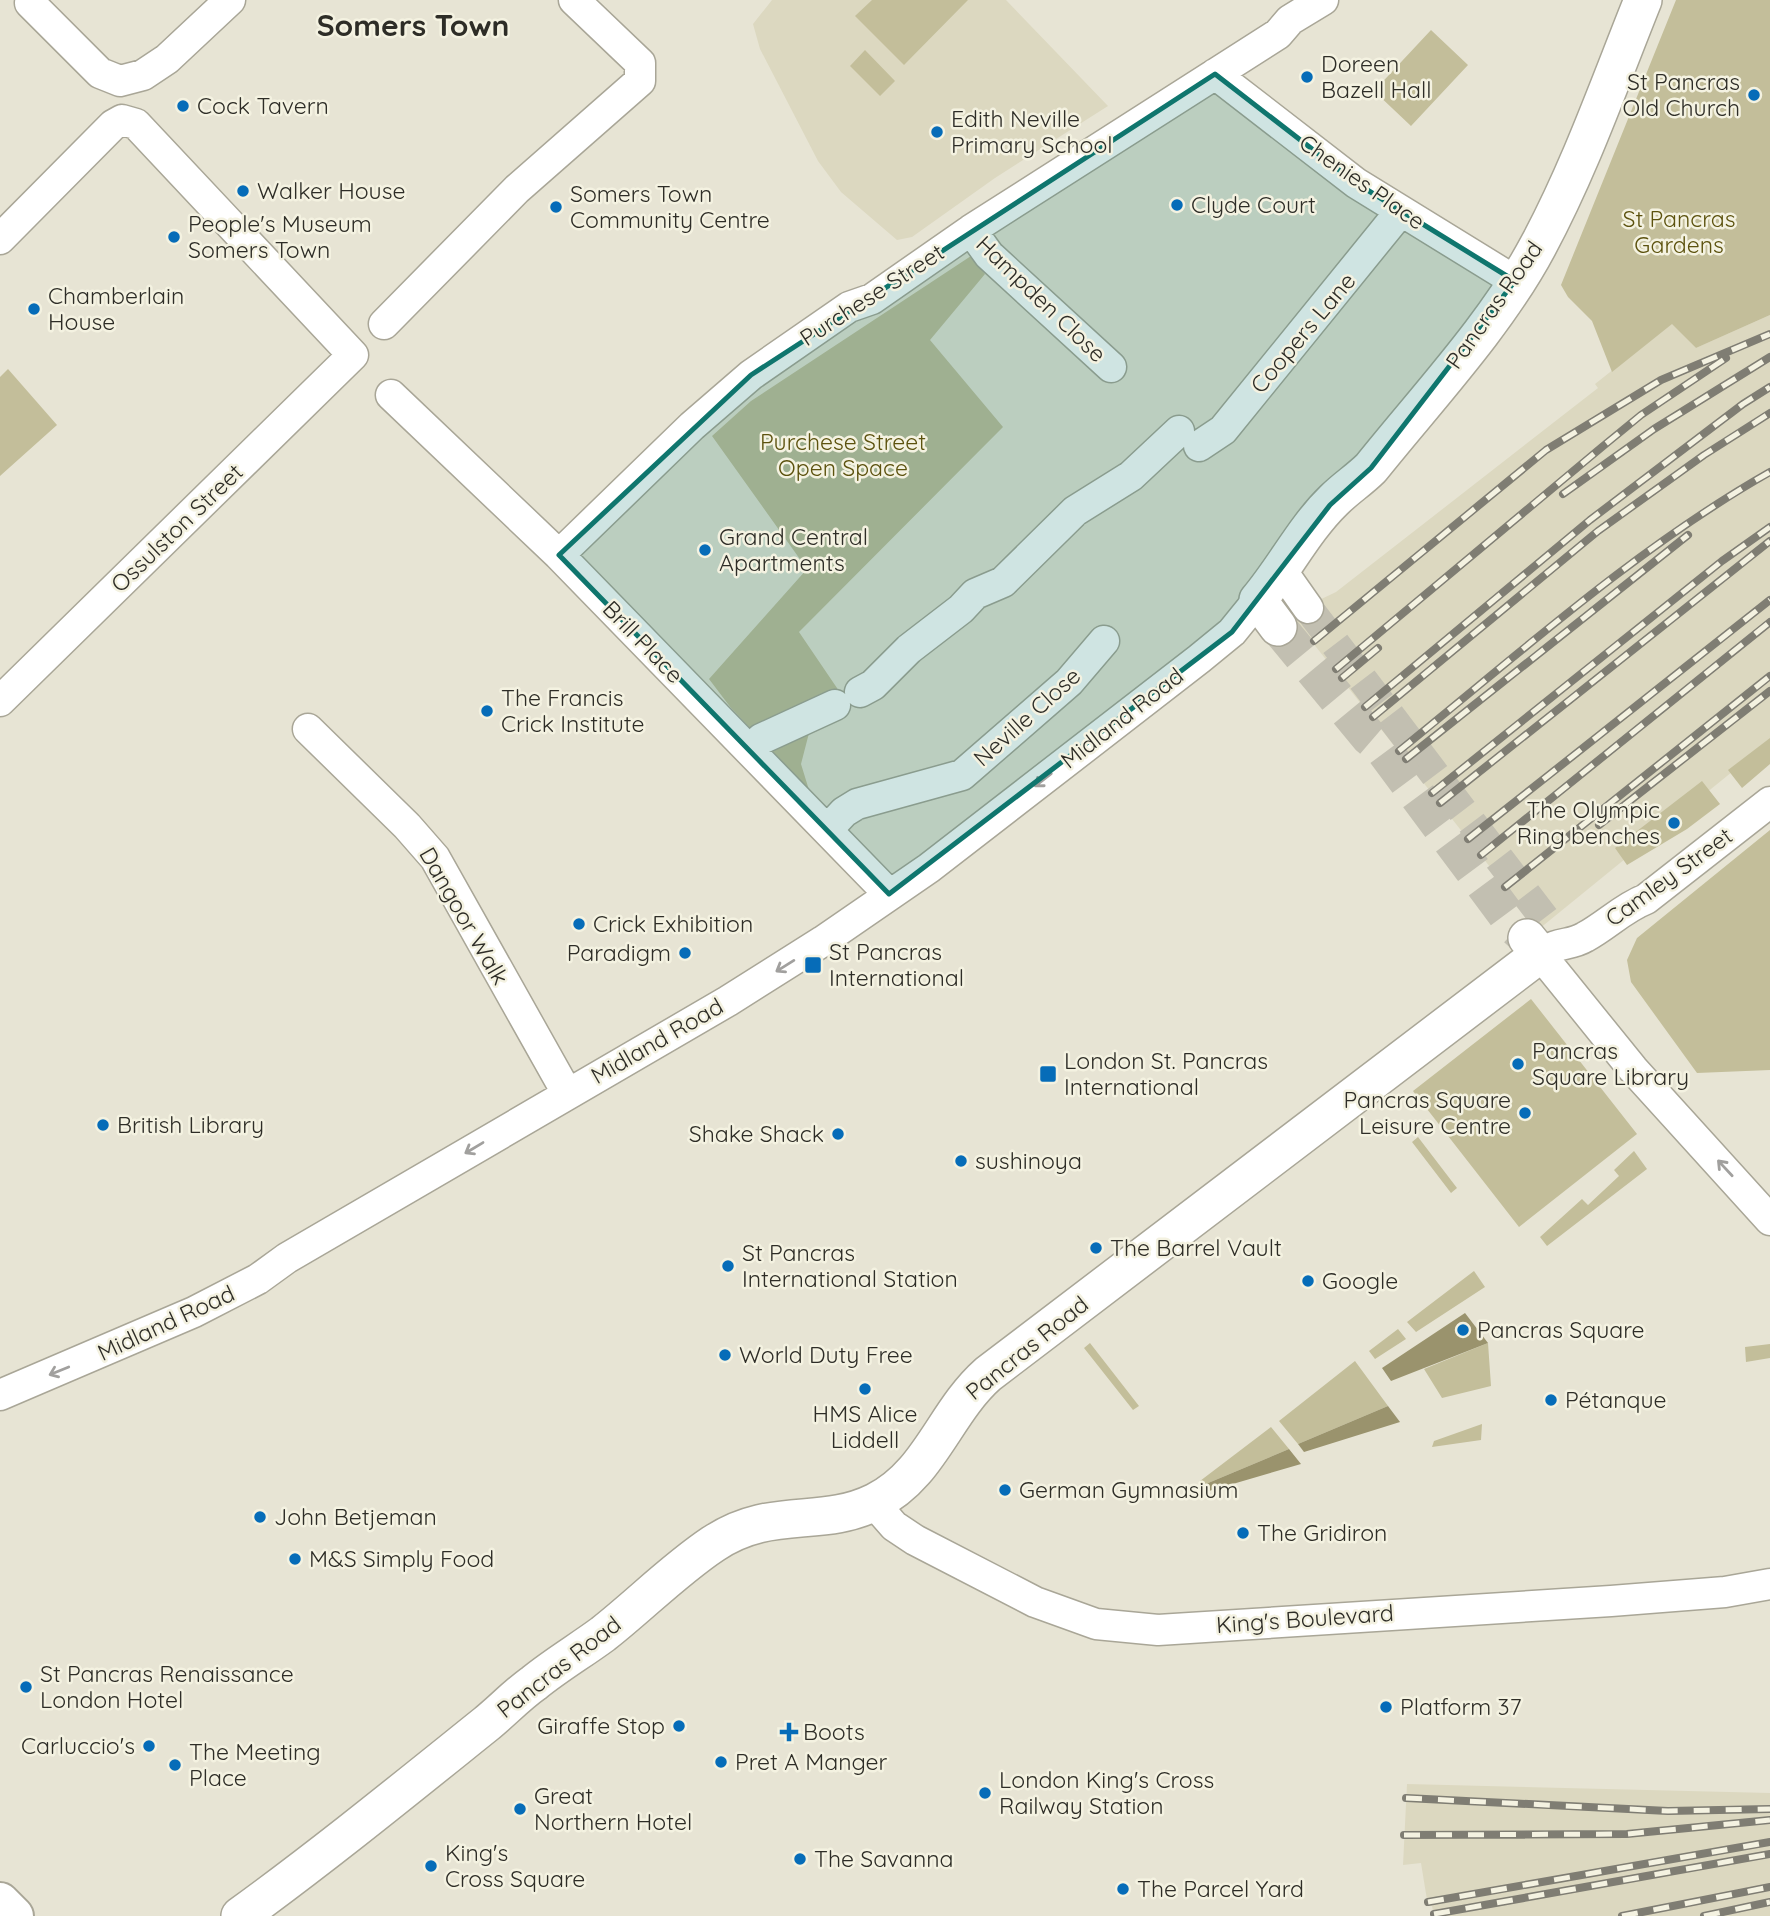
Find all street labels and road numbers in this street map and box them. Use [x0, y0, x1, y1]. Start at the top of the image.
street label: Chenies Place [1294, 127, 1431, 236]
street label: Hampden Close [970, 229, 1112, 368]
street label: Pancras Road [1439, 235, 1548, 374]
street label: Purchese Street [794, 237, 949, 352]
street label: Coopers Lane [1244, 267, 1361, 399]
street label: Ossulston Street [105, 457, 249, 598]
street label: Brill Place [597, 594, 690, 689]
street label: Neville Close [967, 661, 1086, 772]
street label: Midland Road [1055, 661, 1189, 774]
street label: Camley Street [1599, 821, 1738, 932]
street label: Dangoor Walk [413, 842, 516, 990]
street label: Midland Road [586, 991, 728, 1090]
street label: Midland Road [93, 1278, 239, 1367]
street label: Pancras Road [960, 1289, 1094, 1406]
street label: King's Boulevard [1215, 1598, 1395, 1639]
street label: Pancras Road [491, 1609, 626, 1724]

